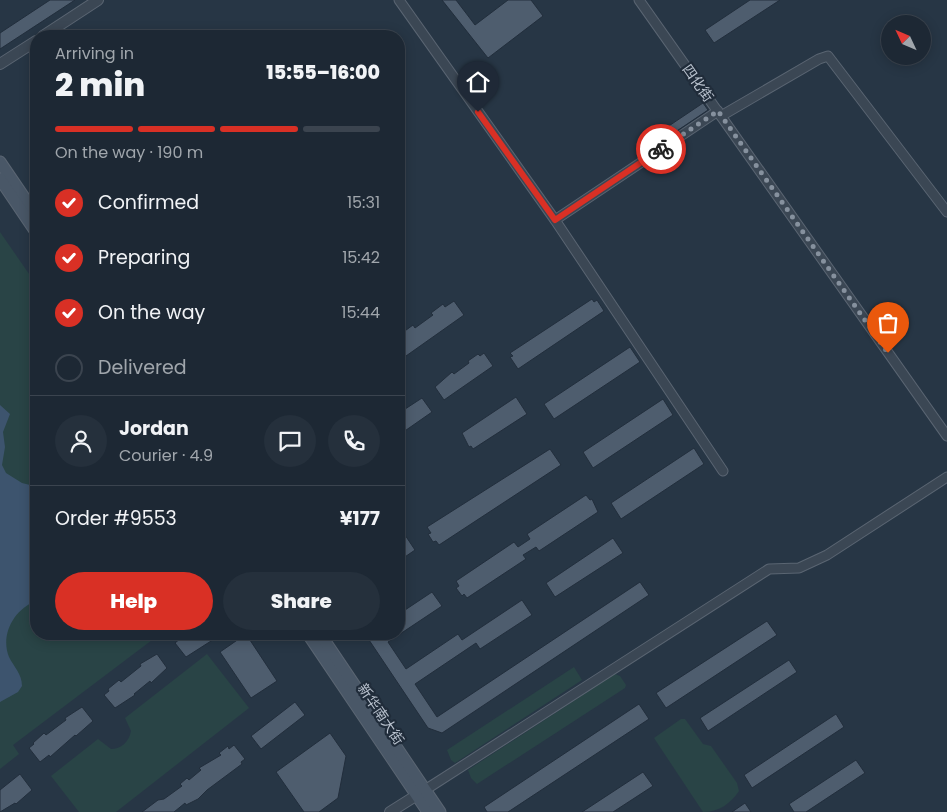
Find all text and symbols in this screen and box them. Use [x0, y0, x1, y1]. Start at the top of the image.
north arrow [881, 15, 931, 65]
map controls [881, 15, 931, 65]
text: Arriving in [55, 42, 134, 65]
text: 15:55–16:00 [266, 59, 380, 86]
street label: 四化街 [678, 60, 718, 106]
pin [457, 61, 499, 112]
text: 2 min [55, 62, 145, 107]
icon: home [464, 68, 492, 96]
courier [636, 124, 686, 174]
icon: bike [647, 135, 675, 163]
text: On the way · 190 m [55, 141, 203, 164]
icon: check [55, 189, 83, 217]
text: Confirmed [98, 189, 199, 216]
text: 15:31 [347, 191, 380, 214]
icon: check [55, 244, 83, 272]
text: Preparing [98, 244, 190, 271]
text: 15:42 [342, 246, 380, 269]
icon: check [55, 299, 83, 327]
text: On the way [98, 299, 205, 326]
text: 15:44 [341, 301, 380, 324]
pin [867, 302, 909, 353]
icon: bag [874, 309, 902, 337]
text: Delivered [98, 354, 187, 381]
button: person [55, 415, 107, 467]
text: Jordan [119, 415, 189, 442]
button: chat [264, 415, 316, 467]
button: phone [328, 415, 380, 467]
text: Courier · 4.9 [119, 444, 213, 467]
text: Order #9553 [55, 505, 177, 532]
text: ¥177 [340, 505, 380, 532]
button: Help [55, 572, 213, 630]
button: Share [223, 572, 380, 630]
street label: 新华南大街 [353, 679, 409, 749]

